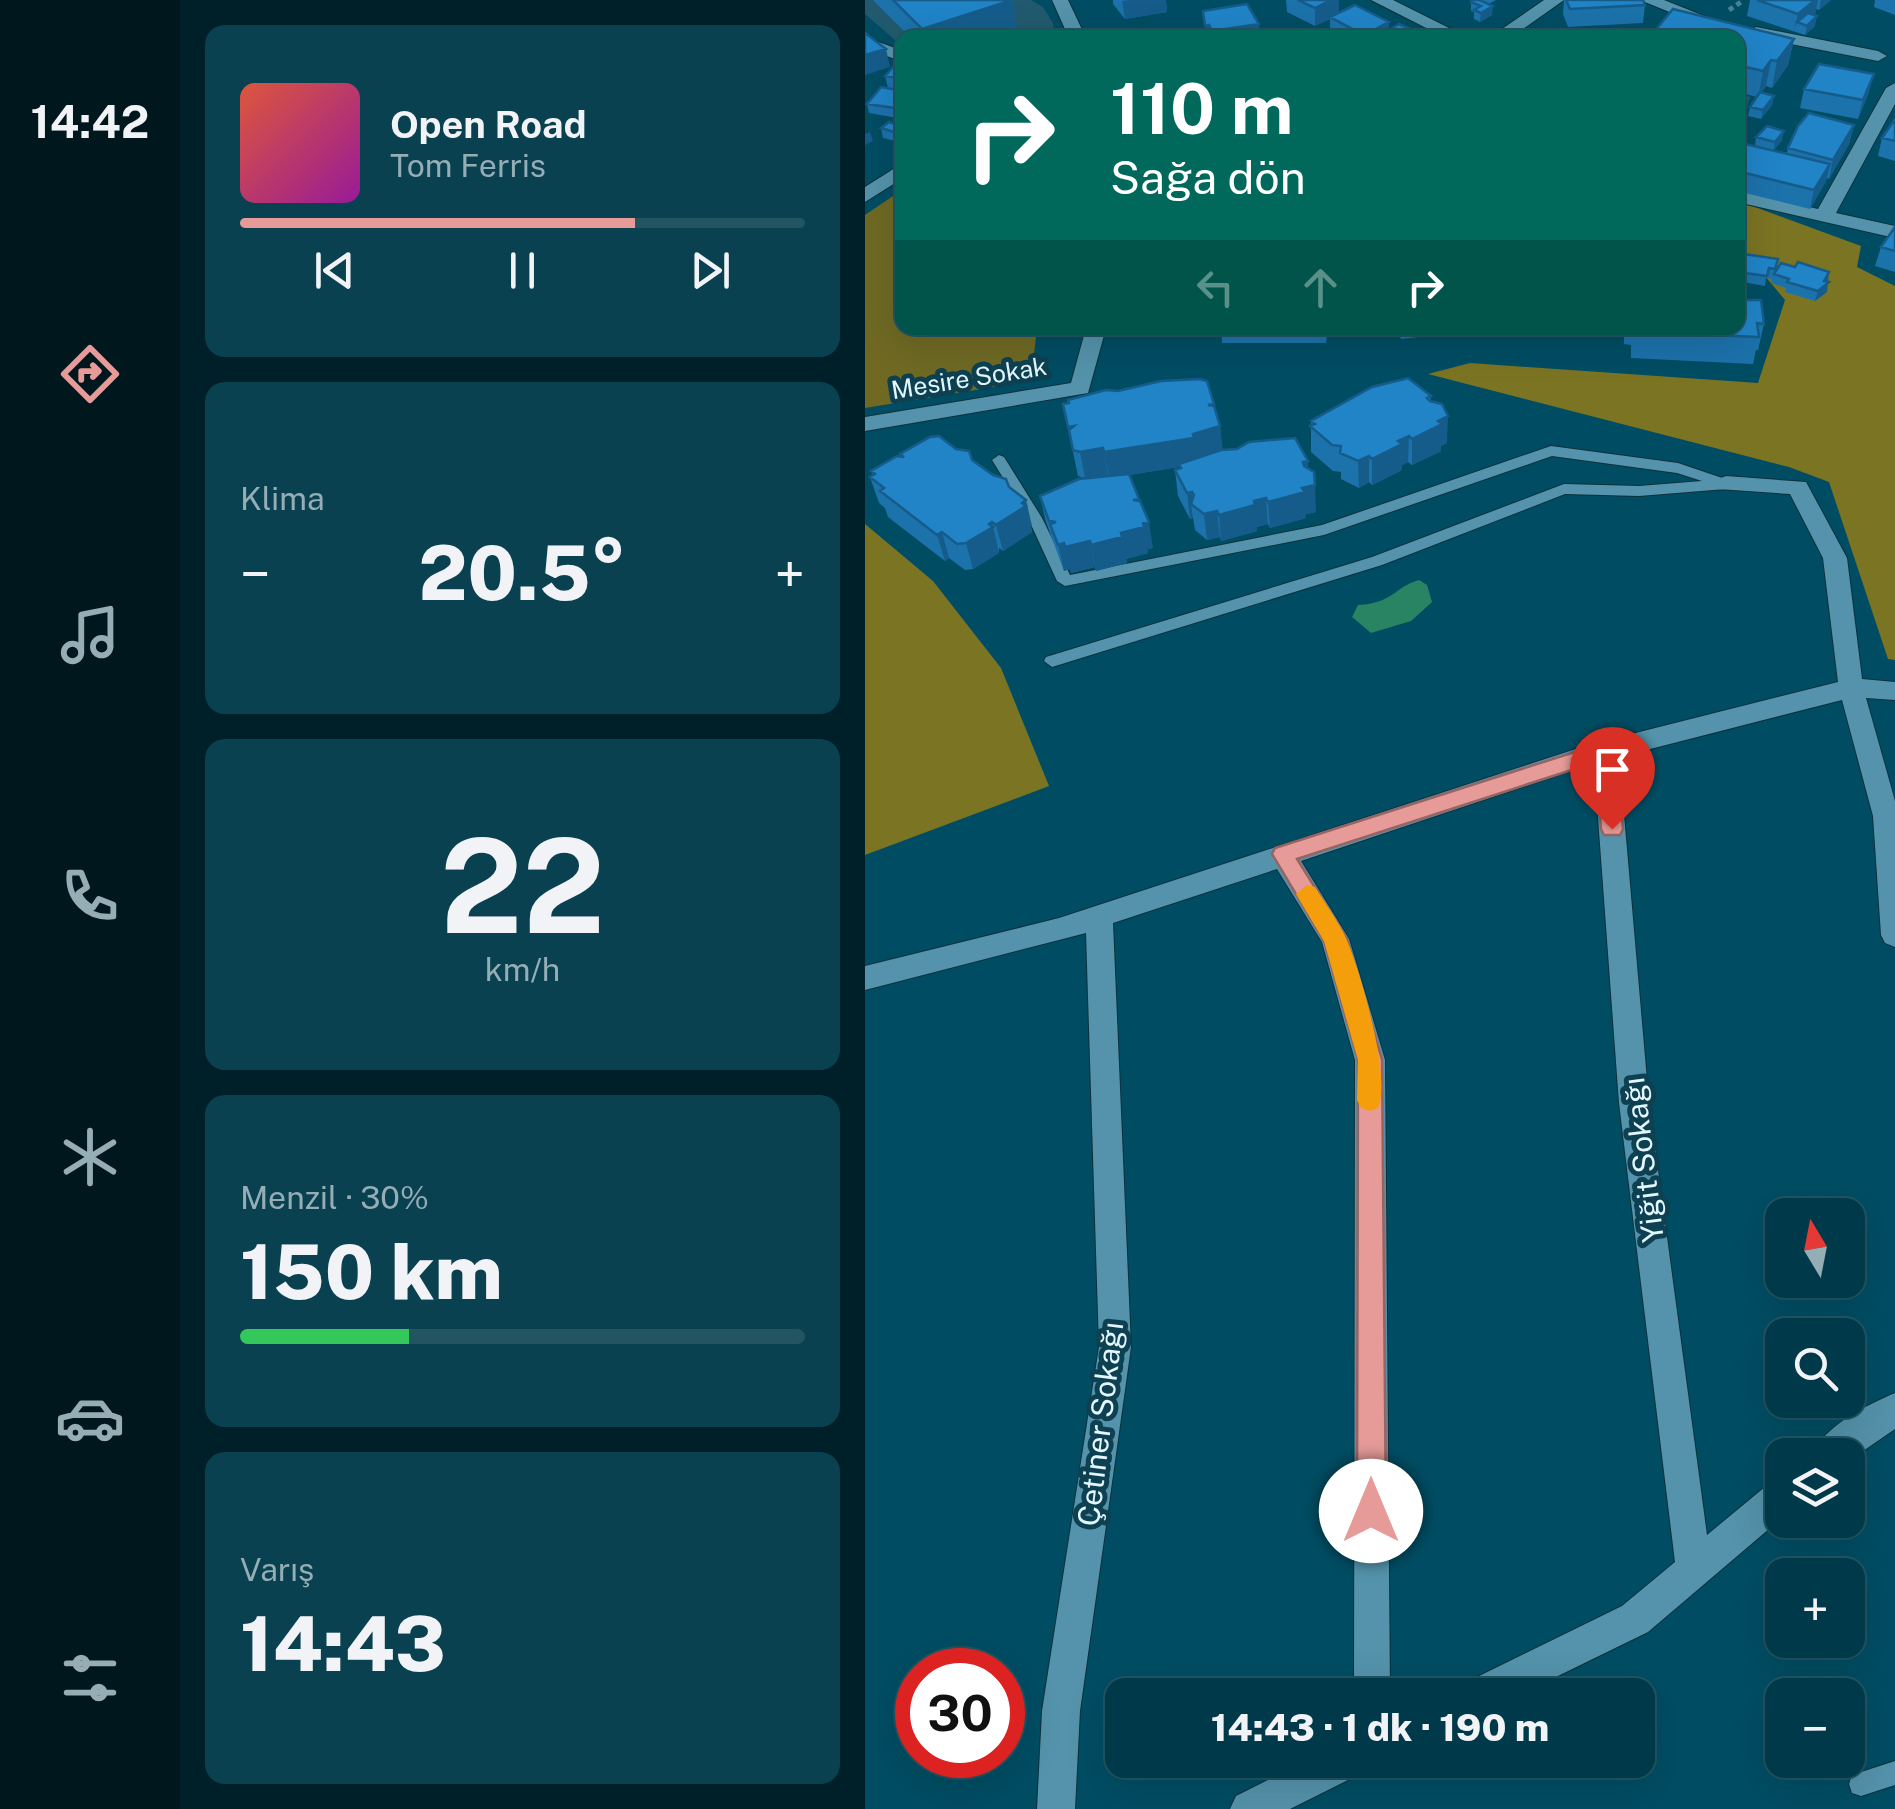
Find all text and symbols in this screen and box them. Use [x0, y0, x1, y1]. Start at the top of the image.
text: 110 m [1110, 67, 1294, 150]
icon: right [945, 70, 1075, 200]
text: 14:42 [31, 95, 149, 148]
text: Open Road [390, 102, 587, 147]
text: Tom Ferris [390, 147, 546, 184]
text: Sağa dön [1110, 151, 1306, 204]
icon: previous [307, 243, 362, 298]
icon: pause [495, 243, 550, 298]
icon: next [683, 243, 738, 298]
icon: left [1188, 260, 1243, 315]
icon: ahead [1293, 260, 1348, 315]
icon: right [1398, 260, 1453, 315]
icon: directions [55, 339, 125, 409]
street label: Mesire Sokak [889, 351, 1049, 405]
text: Klima [240, 480, 325, 517]
text: 20.5° [419, 529, 626, 617]
text: − [240, 542, 271, 606]
text: + [775, 542, 805, 606]
icon: music [55, 600, 125, 670]
pin [1570, 727, 1655, 830]
icon: arrive [1585, 742, 1640, 797]
text: 22 [440, 810, 605, 962]
icon: phone [55, 861, 125, 931]
text: km/h [485, 951, 560, 988]
street label: Yiğit Sokağı [1615, 1076, 1671, 1244]
icon: climate [55, 1122, 125, 1192]
text: Menzil · 30% [240, 1179, 429, 1216]
north arrow [1765, 1198, 1865, 1298]
map controls [1765, 1198, 1865, 1778]
text: 150 km [240, 1228, 503, 1316]
button: search [1765, 1318, 1865, 1418]
street label: Çetiner Sokağı [1070, 1320, 1130, 1528]
icon: car [55, 1383, 125, 1453]
button: layers [1765, 1438, 1865, 1538]
position arrow [1319, 1459, 1423, 1563]
text: Varış [240, 1551, 314, 1588]
button: + [1765, 1558, 1865, 1658]
text: 14:43 [240, 1600, 446, 1688]
icon: filters [55, 1643, 125, 1713]
speed limit sign: 30 [895, 1648, 1025, 1778]
button: − [1765, 1678, 1865, 1778]
text: 14:43 · 1 dk · 190 m [1211, 1705, 1549, 1750]

